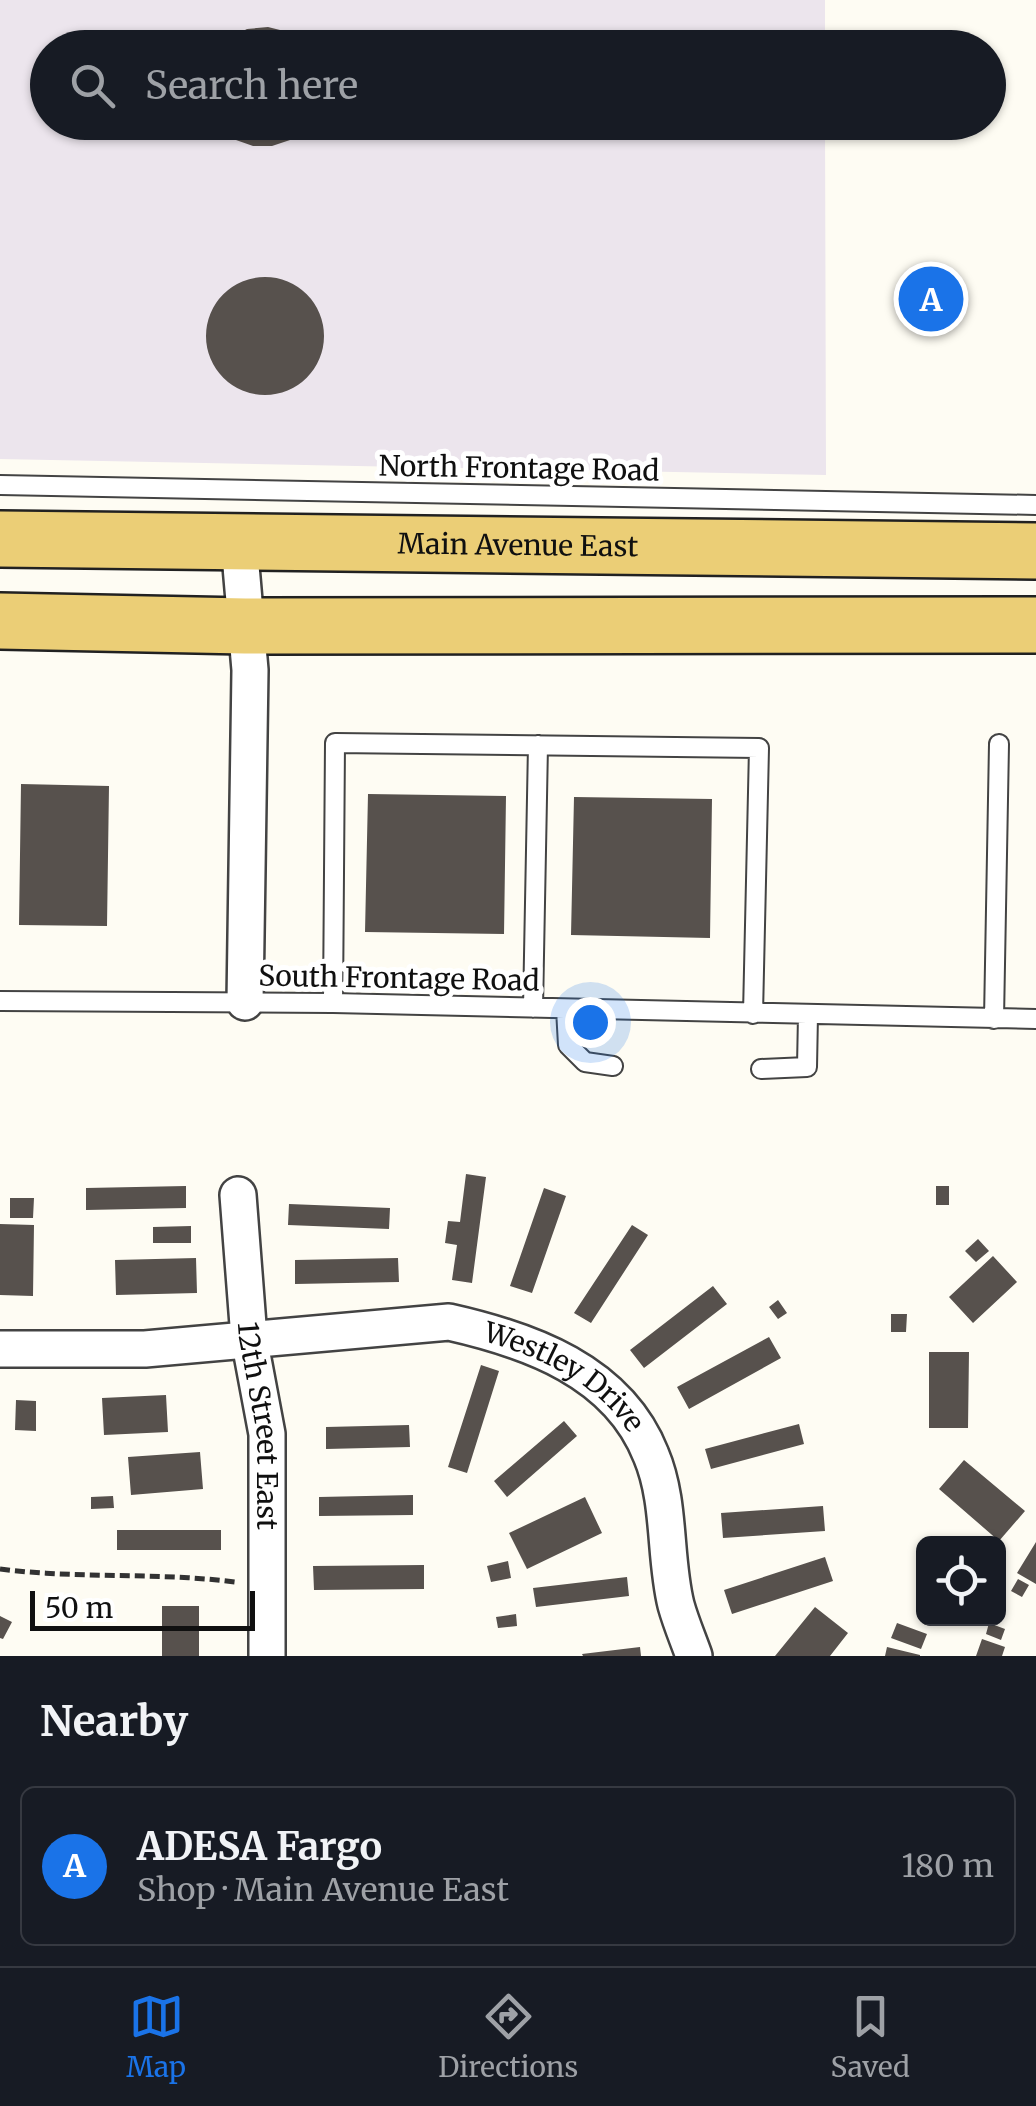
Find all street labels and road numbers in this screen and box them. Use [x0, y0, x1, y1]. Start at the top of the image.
street label: North Frontage Road [378, 448, 660, 488]
street label: Main Avenue East [397, 526, 639, 564]
street label: South Frontage Road [258, 958, 540, 998]
street label: Westley Drive [479, 1313, 653, 1438]
street label: 12th Street East [230, 1320, 286, 1530]

